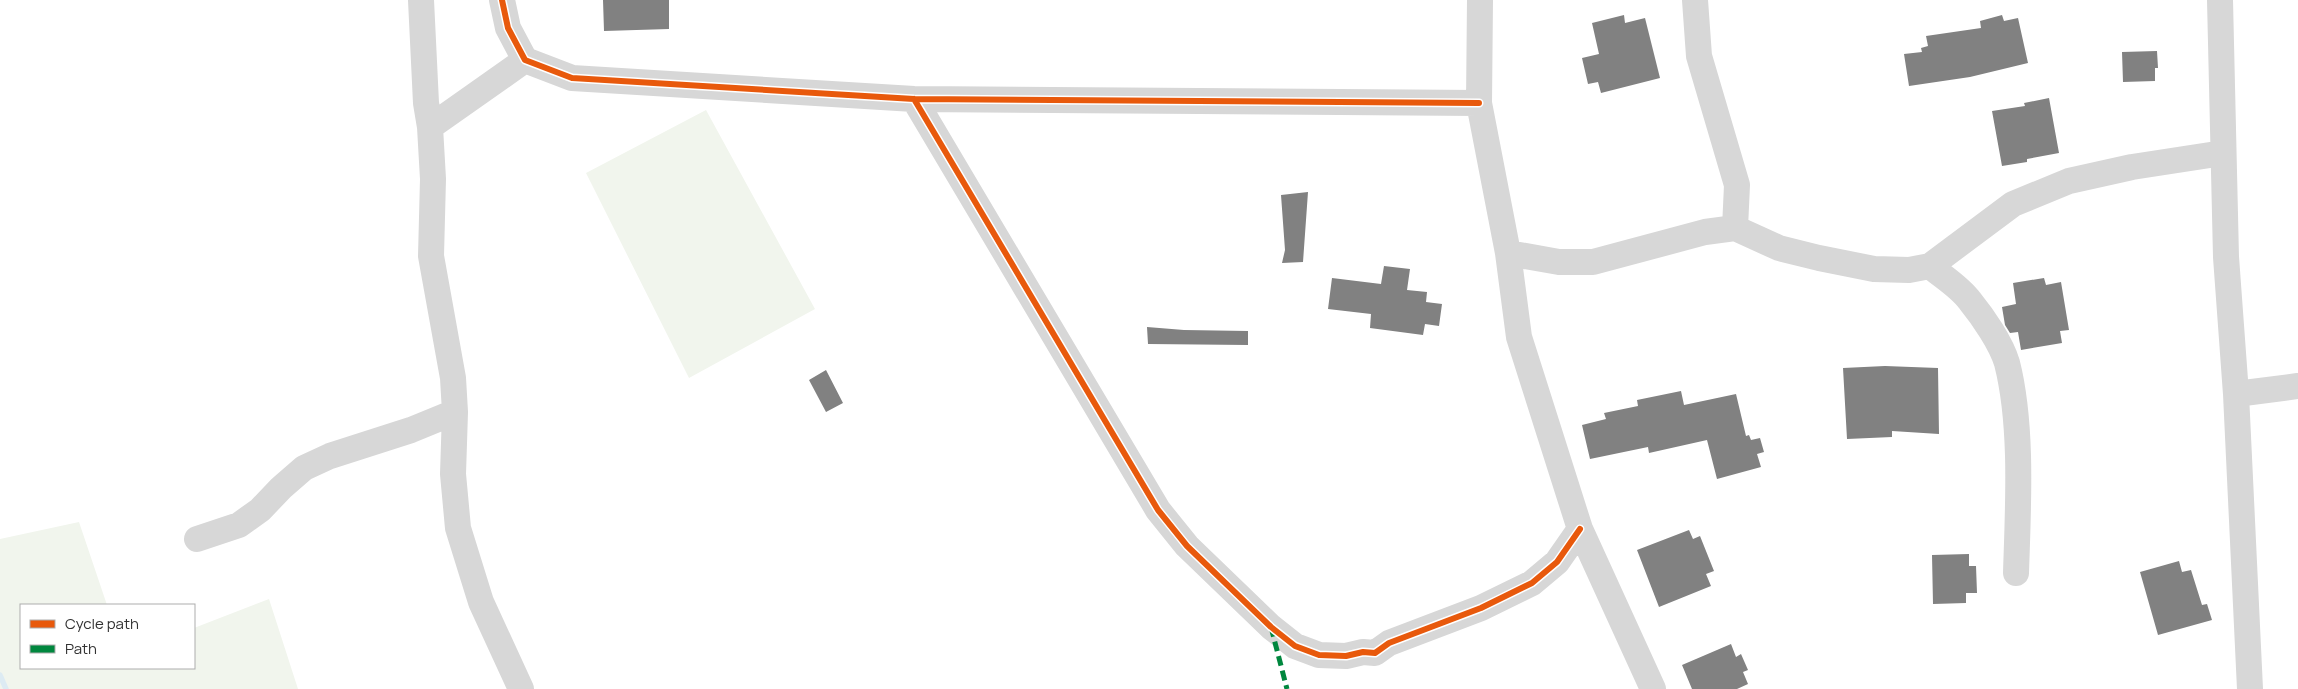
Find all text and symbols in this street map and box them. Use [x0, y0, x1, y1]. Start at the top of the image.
legend [20, 604, 195, 669]
text: Cycle path [65, 613, 139, 634]
text: Path [65, 638, 97, 659]

